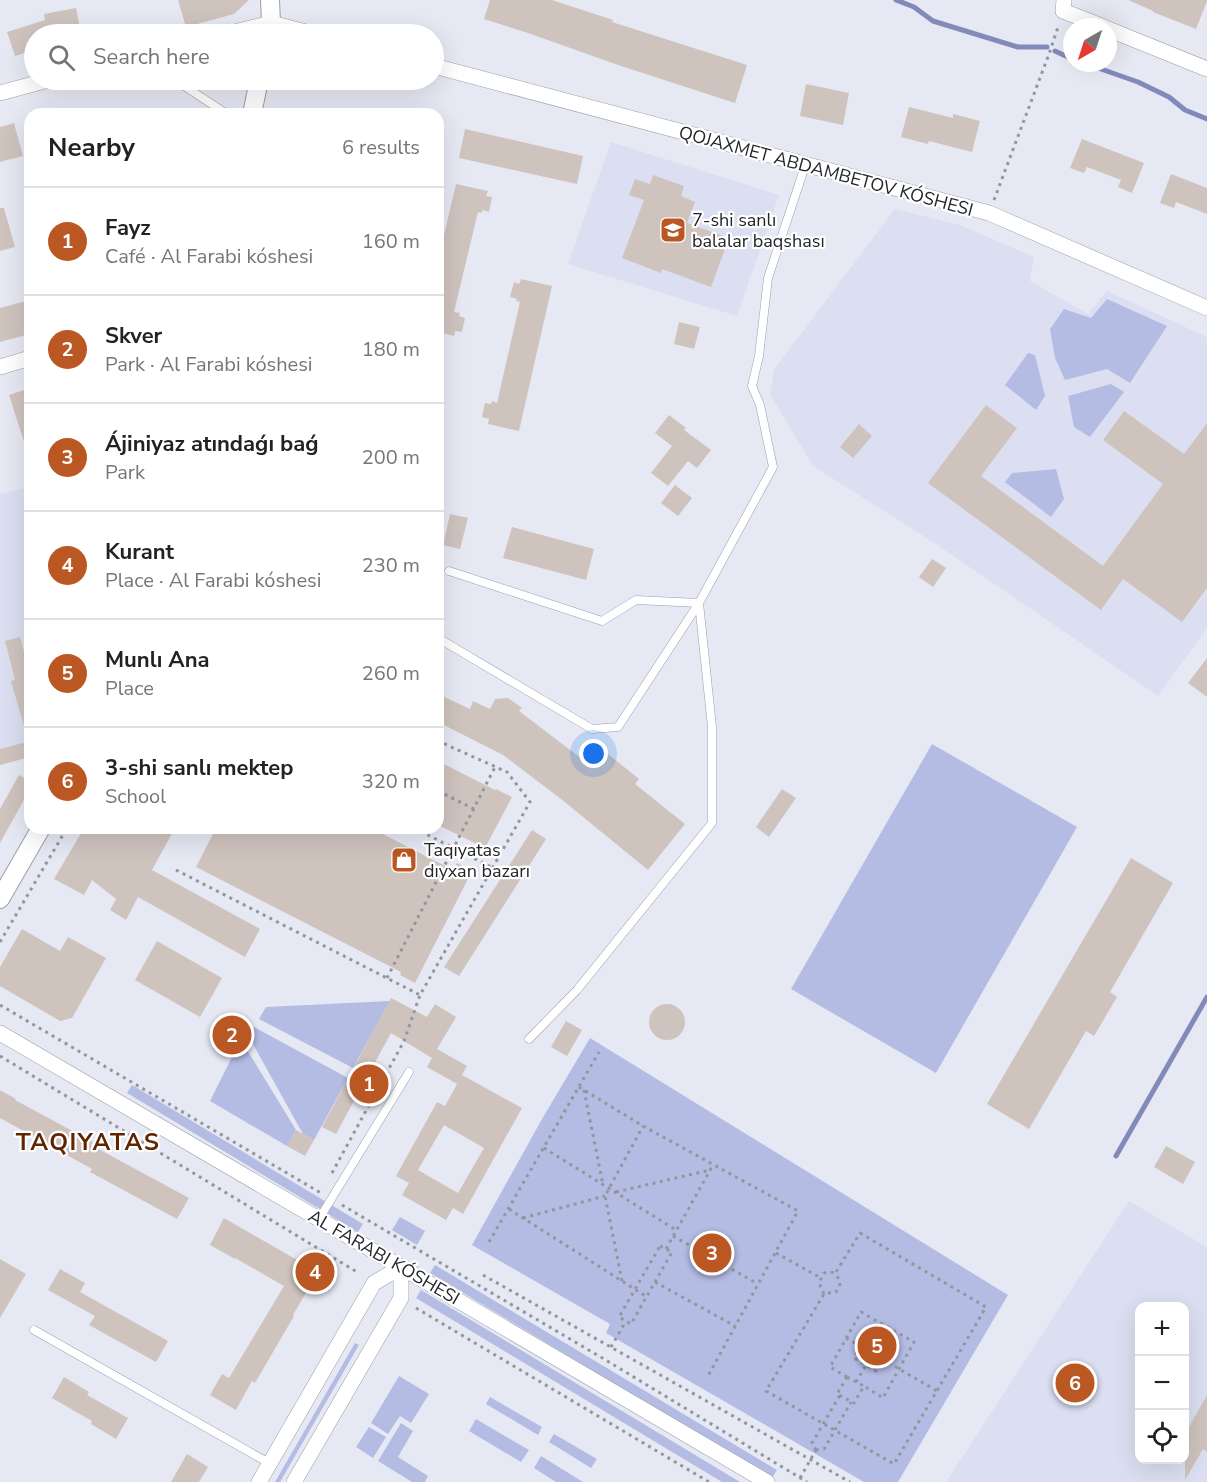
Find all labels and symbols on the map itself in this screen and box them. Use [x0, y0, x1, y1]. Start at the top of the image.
north arrow [1063, 18, 1117, 72]
street label: QOJAXMET ABDAMBETOV KÓSHESI [676, 120, 976, 222]
place label: 7-shi sanlı balalar baqshası [692, 208, 825, 253]
school or university icon: 7-shi sanlı balalar baqshası [658, 215, 688, 245]
your location [579, 739, 608, 768]
place label: Taqıyatas dıyxan bazarı [424, 838, 530, 883]
shop icon: Taqıyatas dıyxan bazarı [389, 845, 419, 875]
pin: 2 [212, 1012, 252, 1058]
pin: 1 [350, 1062, 388, 1106]
district label: TAQIYATAS [16, 1126, 160, 1158]
street label: AL FARABI KÓSHESI [304, 1204, 464, 1310]
pin: 3 [692, 1230, 732, 1276]
pin: 4 [296, 1250, 334, 1294]
pin: 5 [858, 1324, 896, 1368]
pin: 6 [1056, 1360, 1094, 1406]

